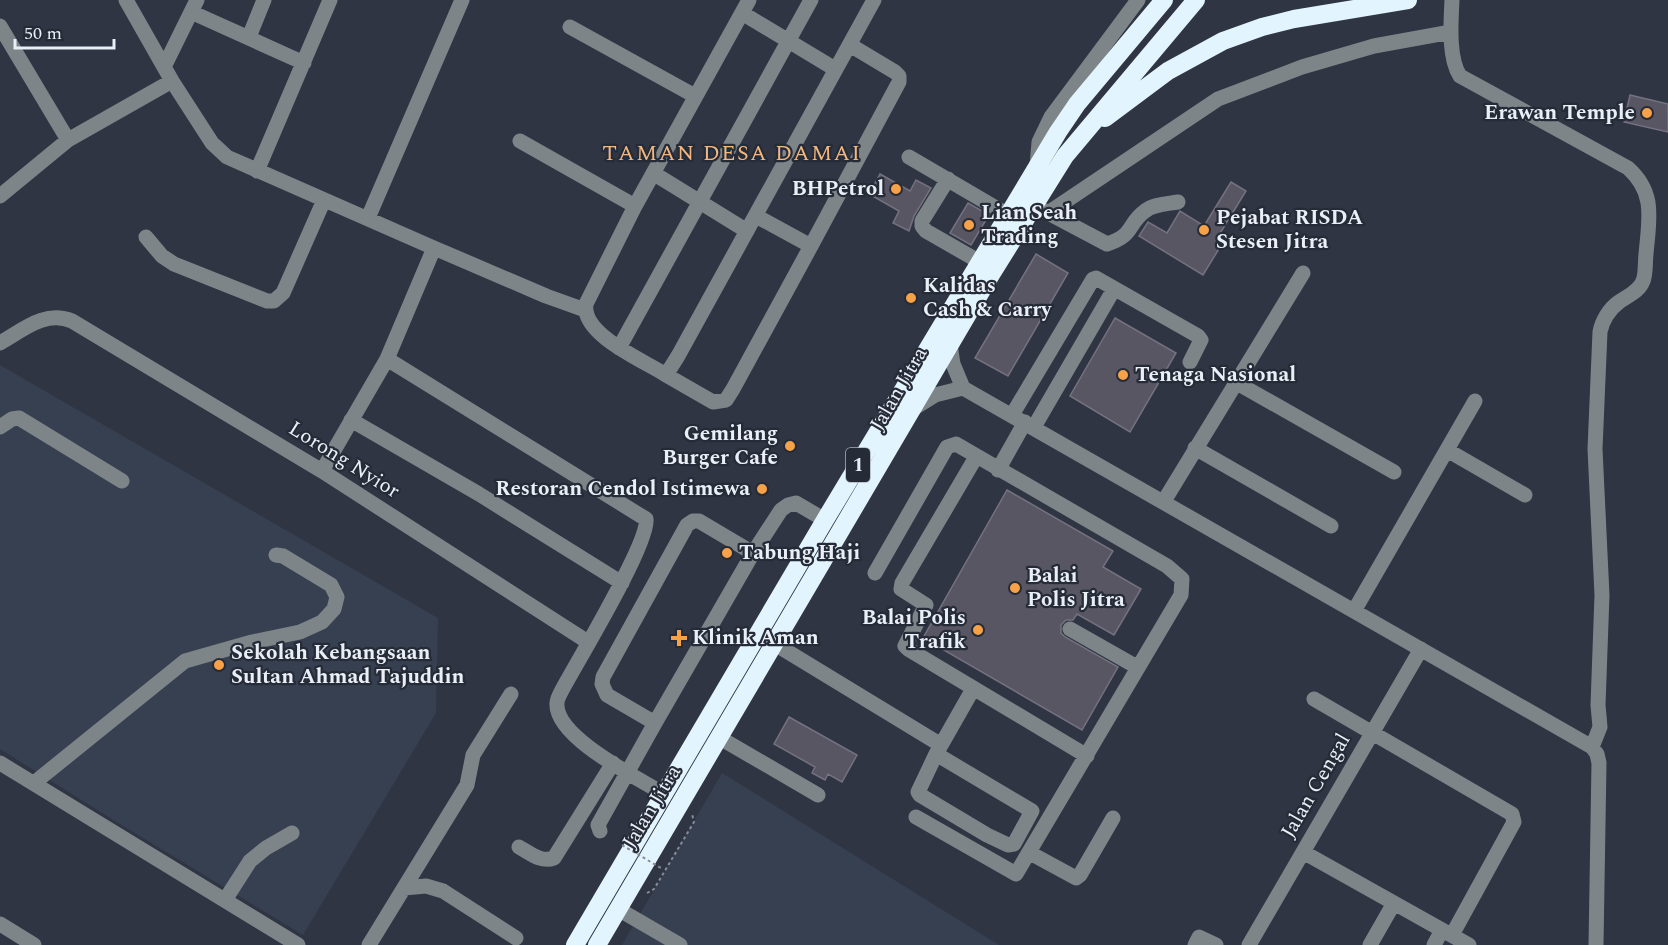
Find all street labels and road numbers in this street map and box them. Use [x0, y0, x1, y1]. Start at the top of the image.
street label: Jalan Jitra [862, 340, 936, 437]
street label: Lorong Nyior [282, 413, 406, 507]
road number: 1 [846, 448, 870, 482]
street label: Jalan Cengal [1273, 727, 1359, 845]
street label: Jalan Jitra [614, 758, 690, 855]

